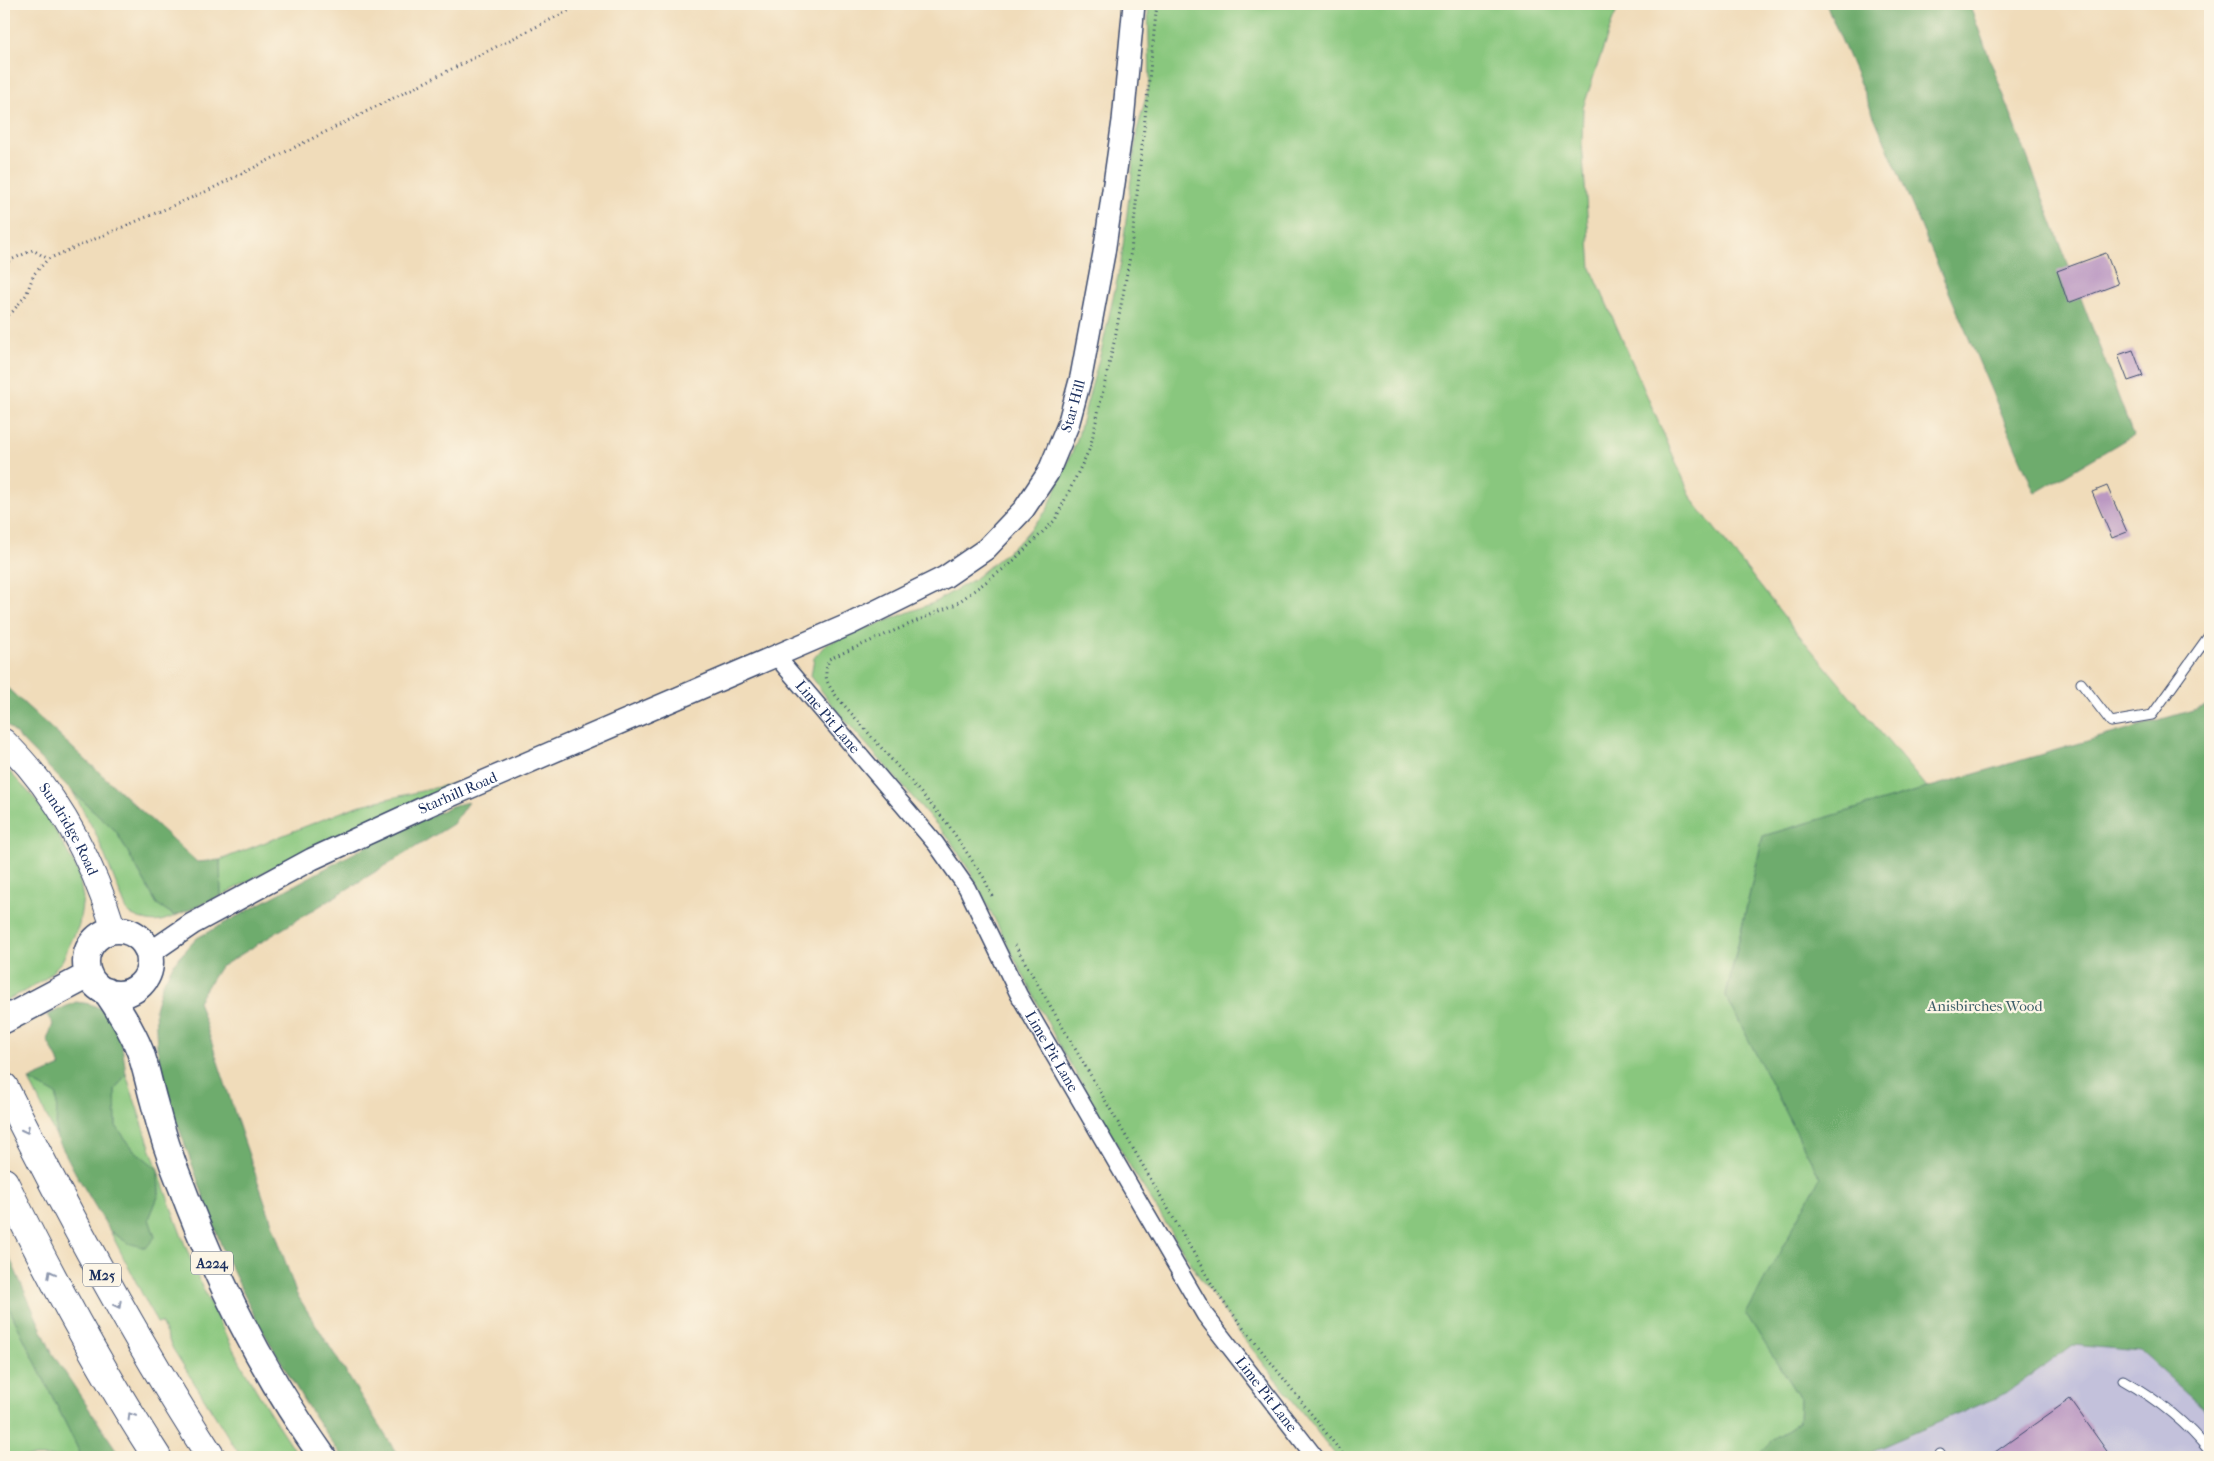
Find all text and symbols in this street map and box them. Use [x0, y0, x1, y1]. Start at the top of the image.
street label: Star Hill [1057, 377, 1089, 435]
street label: Lime Pit Lane [792, 677, 864, 758]
street label: Starhill Road [415, 768, 500, 818]
street label: Sundridge Road [35, 779, 102, 879]
park label: Anisbirches Wood [1926, 997, 2043, 1015]
street label: Lime Pit Lane [1021, 1008, 1083, 1096]
one-way arrow [19, 1125, 30, 1134]
road number: A224 [191, 1252, 233, 1274]
road number: M25 [83, 1264, 121, 1286]
one-way arrow [48, 1270, 58, 1279]
one-way arrow [112, 1299, 122, 1308]
street label: Lime Pit Lane [1232, 1353, 1302, 1436]
one-way arrow [127, 1412, 137, 1421]

